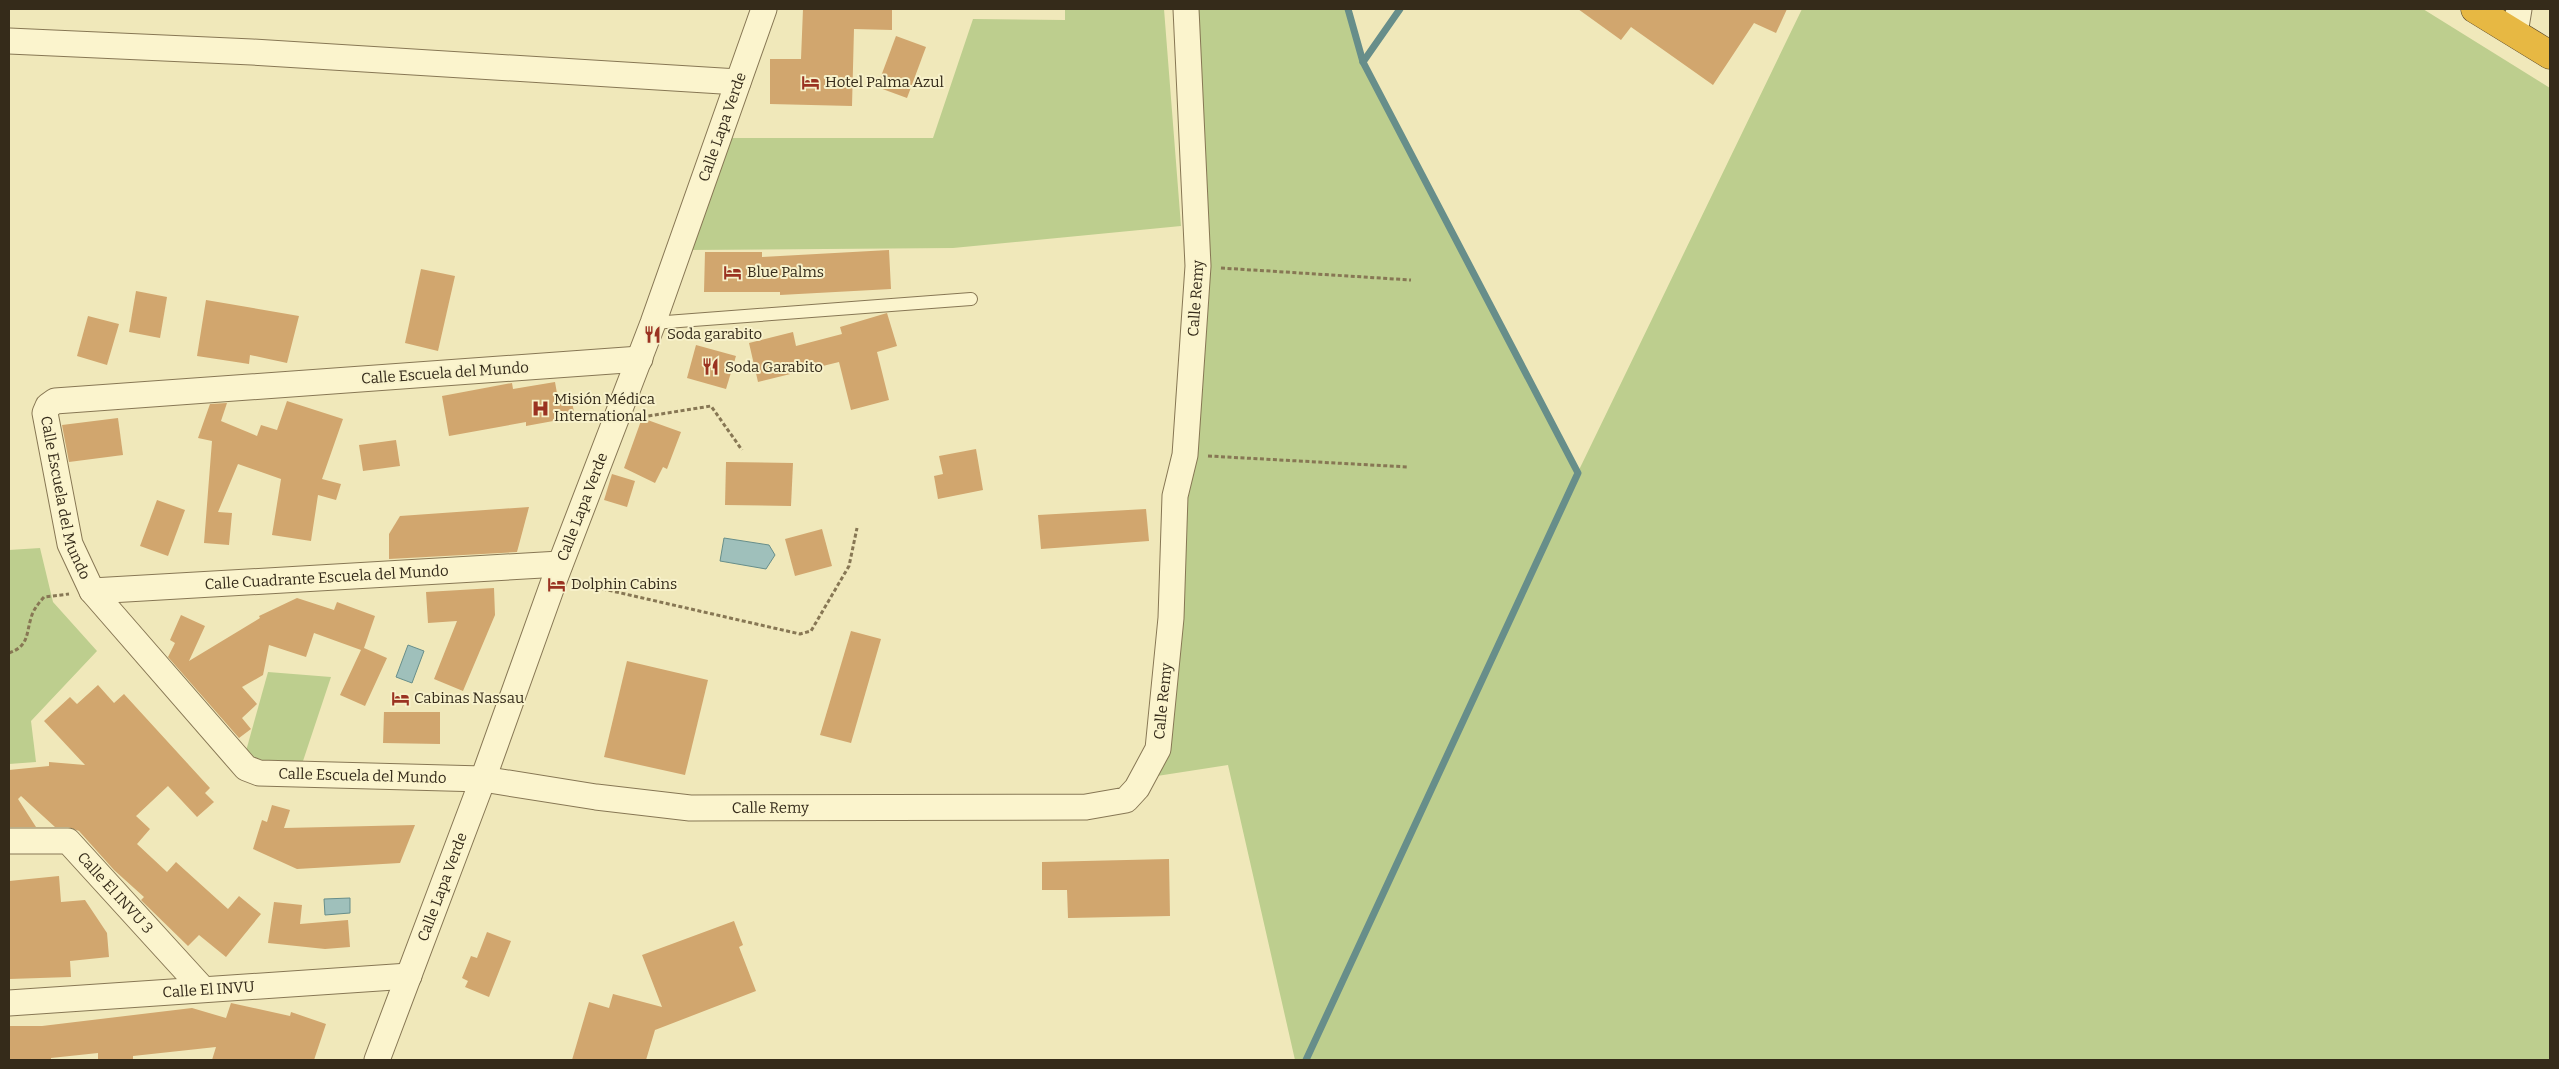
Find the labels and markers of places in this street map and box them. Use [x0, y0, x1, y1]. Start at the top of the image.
hotel icon: Hotel Palma Azul [801, 72, 821, 92]
place label: Hotel Palma Azul [825, 73, 944, 91]
hotel icon: Blue Palms [723, 262, 743, 282]
place label: Blue Palms [747, 263, 824, 281]
restaurant icon: Soda garabito [643, 324, 663, 344]
place label: Soda garabito [667, 325, 762, 343]
restaurant icon: Soda Garabito [701, 357, 721, 377]
place label: Soda Garabito [725, 358, 823, 376]
place label: Misión Médica International [554, 390, 655, 425]
hospital icon: Misión Médica International [530, 398, 550, 418]
hotel icon: Dolphin Cabins [547, 574, 567, 594]
place label: Dolphin Cabins [571, 575, 677, 593]
hotel icon: Cabinas Nassau [390, 688, 410, 708]
place label: Cabinas Nassau [414, 689, 524, 707]

